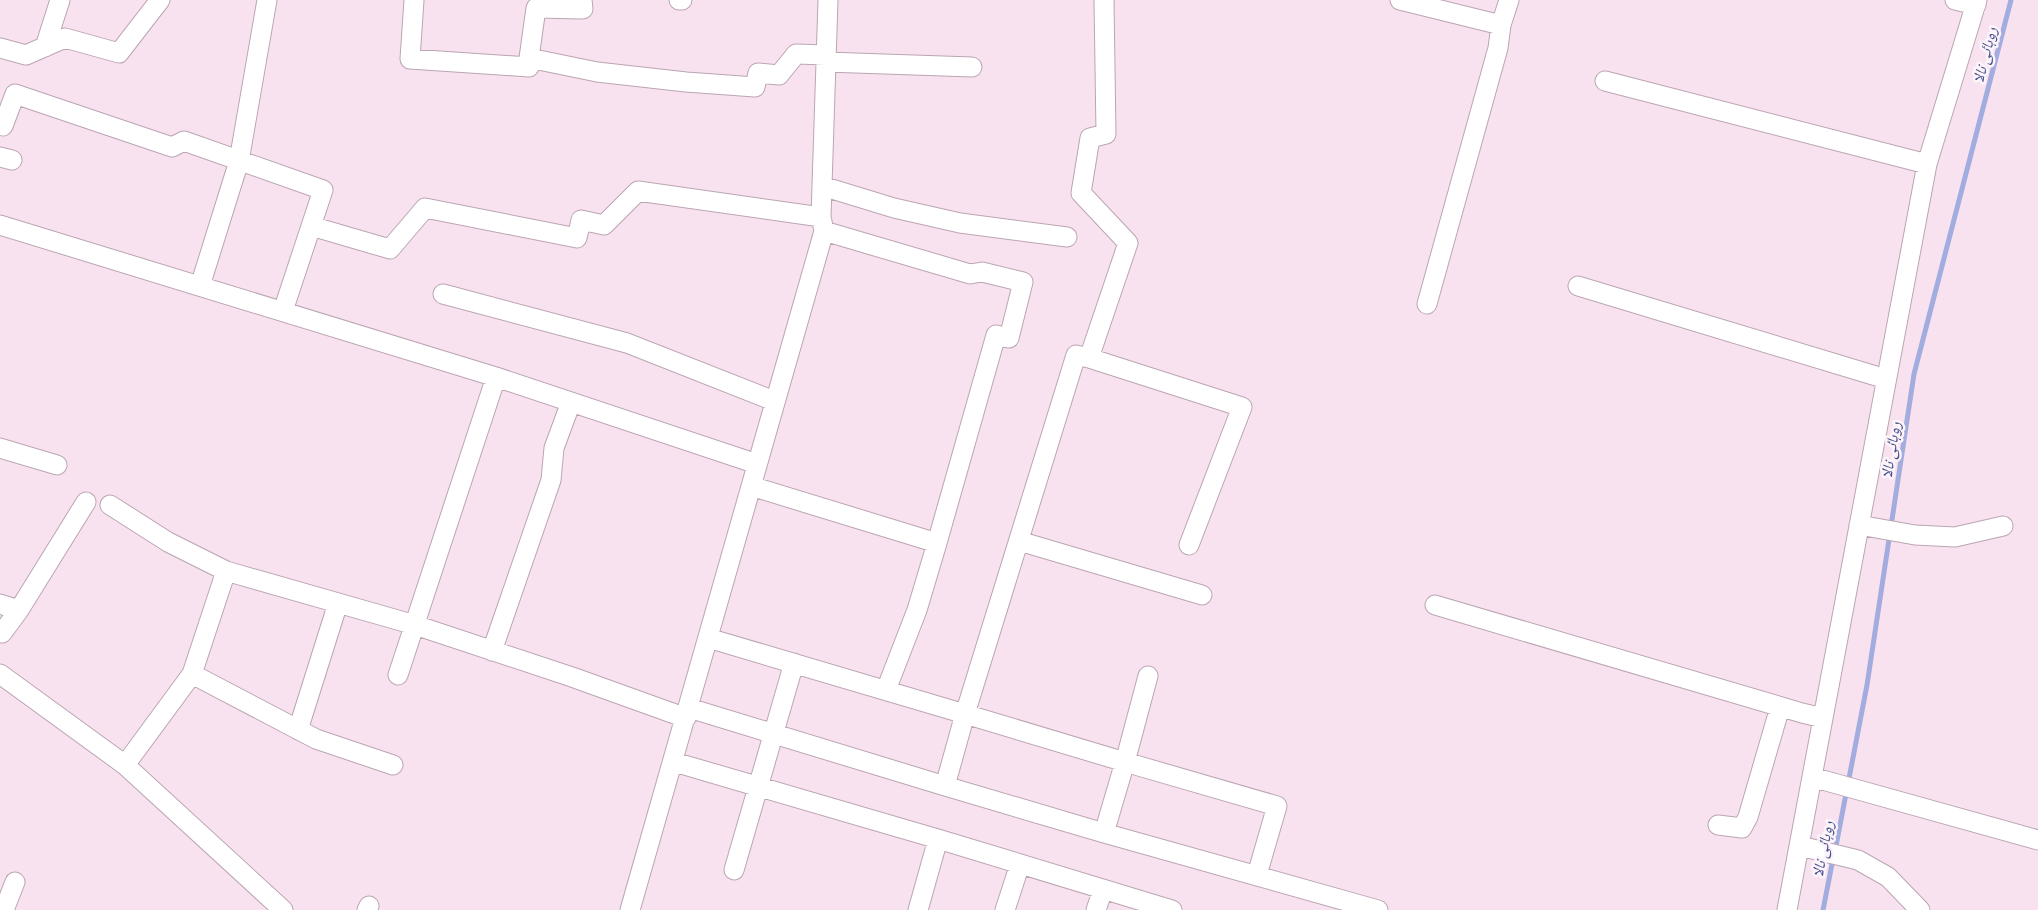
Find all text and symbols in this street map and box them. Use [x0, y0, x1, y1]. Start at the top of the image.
water label: روہائی نالا [1966, 24, 2002, 86]
water label: روہائی نالا [1875, 420, 1905, 480]
water label: روہائی نالا [1806, 819, 1838, 879]

